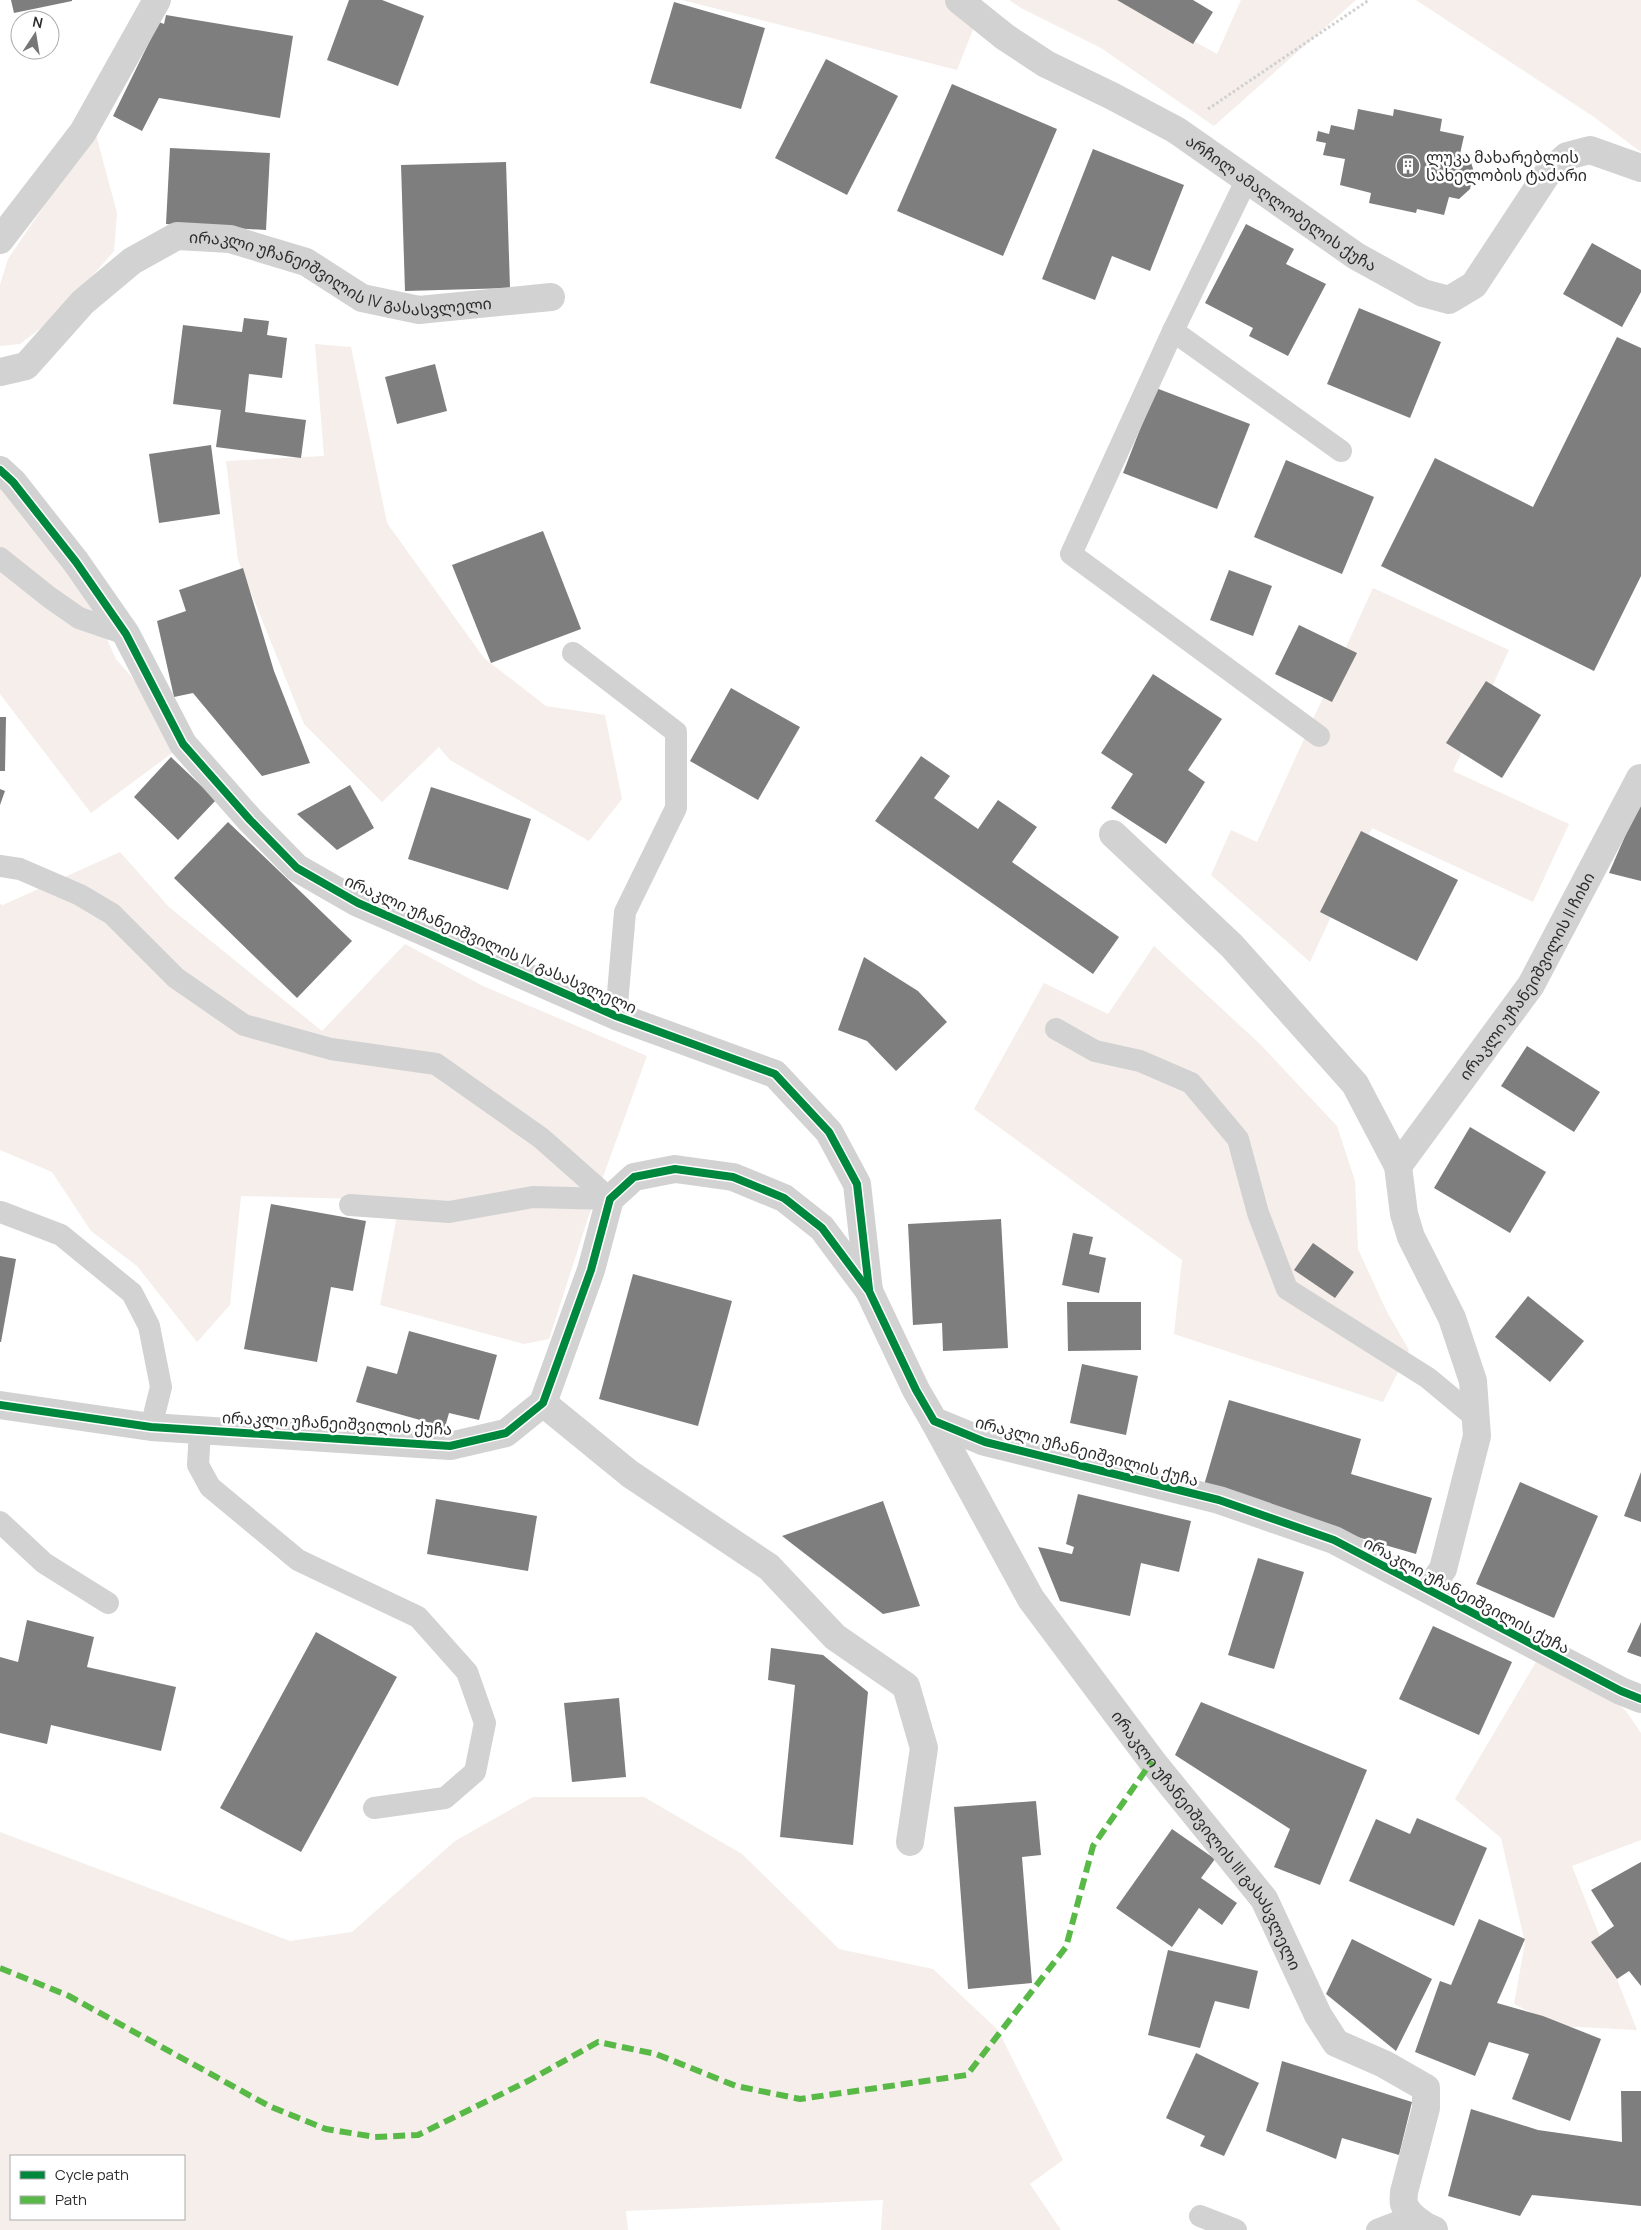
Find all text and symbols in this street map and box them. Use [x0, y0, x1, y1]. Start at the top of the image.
north arrow [10, 10, 60, 60]
text: N [31, 11, 45, 32]
street label: არჩილ ამაღლობელის ქუჩა [1181, 129, 1381, 276]
place label: ლუკა მახარებლის სახელობის ტაძარი [1426, 146, 1587, 186]
building icon: ლუკა მახარებლის სახელობის ტაძარი [1395, 153, 1421, 179]
street label: ირაკლი უჩანეიშვილის IV გასასვლელი [189, 226, 493, 321]
street label: ირაკლი უჩანეიშვილის II ჩიხი [1454, 868, 1599, 1084]
street label: ირაკლი უჩანეიშვილის IV გასასვლელი [341, 869, 641, 1019]
street label: ირაკლი უჩანეიშვილის ქუჩა [221, 1406, 453, 1440]
street label: ირაკლი უჩანეიშვილის ქუჩა [973, 1411, 1201, 1491]
street label: ირაკლი უჩანეიშვილის ქუჩა [1360, 1531, 1574, 1659]
street label: ირაკლი უჩანეიშვილის III გასასვლელი [1107, 1706, 1307, 1974]
legend [10, 2155, 185, 2220]
text: Cycle path [55, 2164, 129, 2185]
text: Path [55, 2189, 87, 2210]

